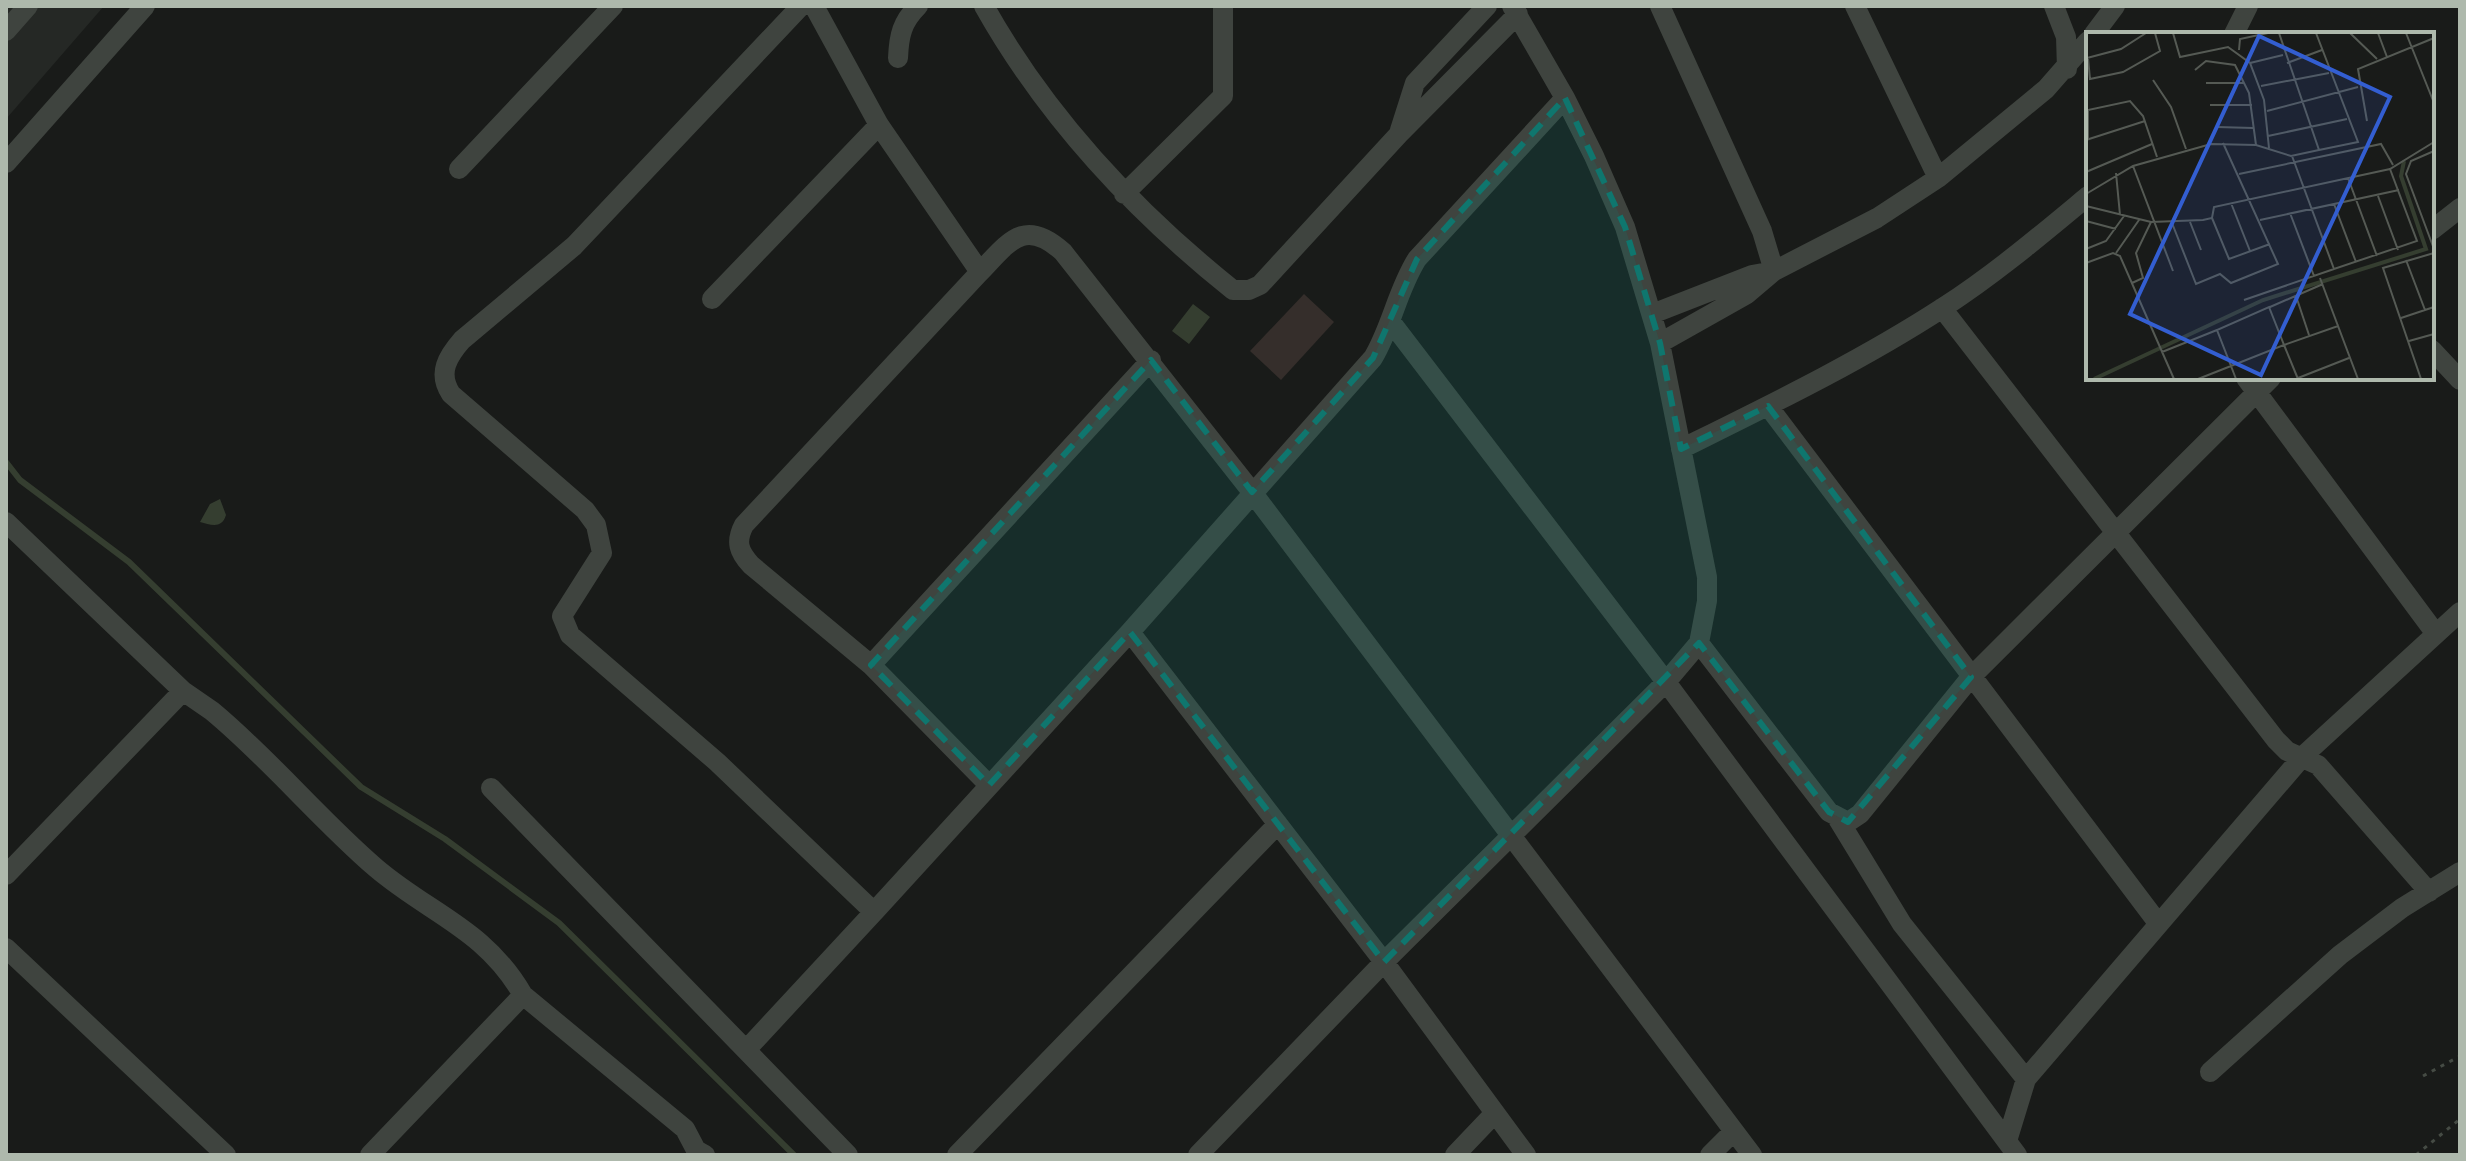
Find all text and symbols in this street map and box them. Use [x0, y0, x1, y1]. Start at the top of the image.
inset map [2086, 32, 2434, 380]

